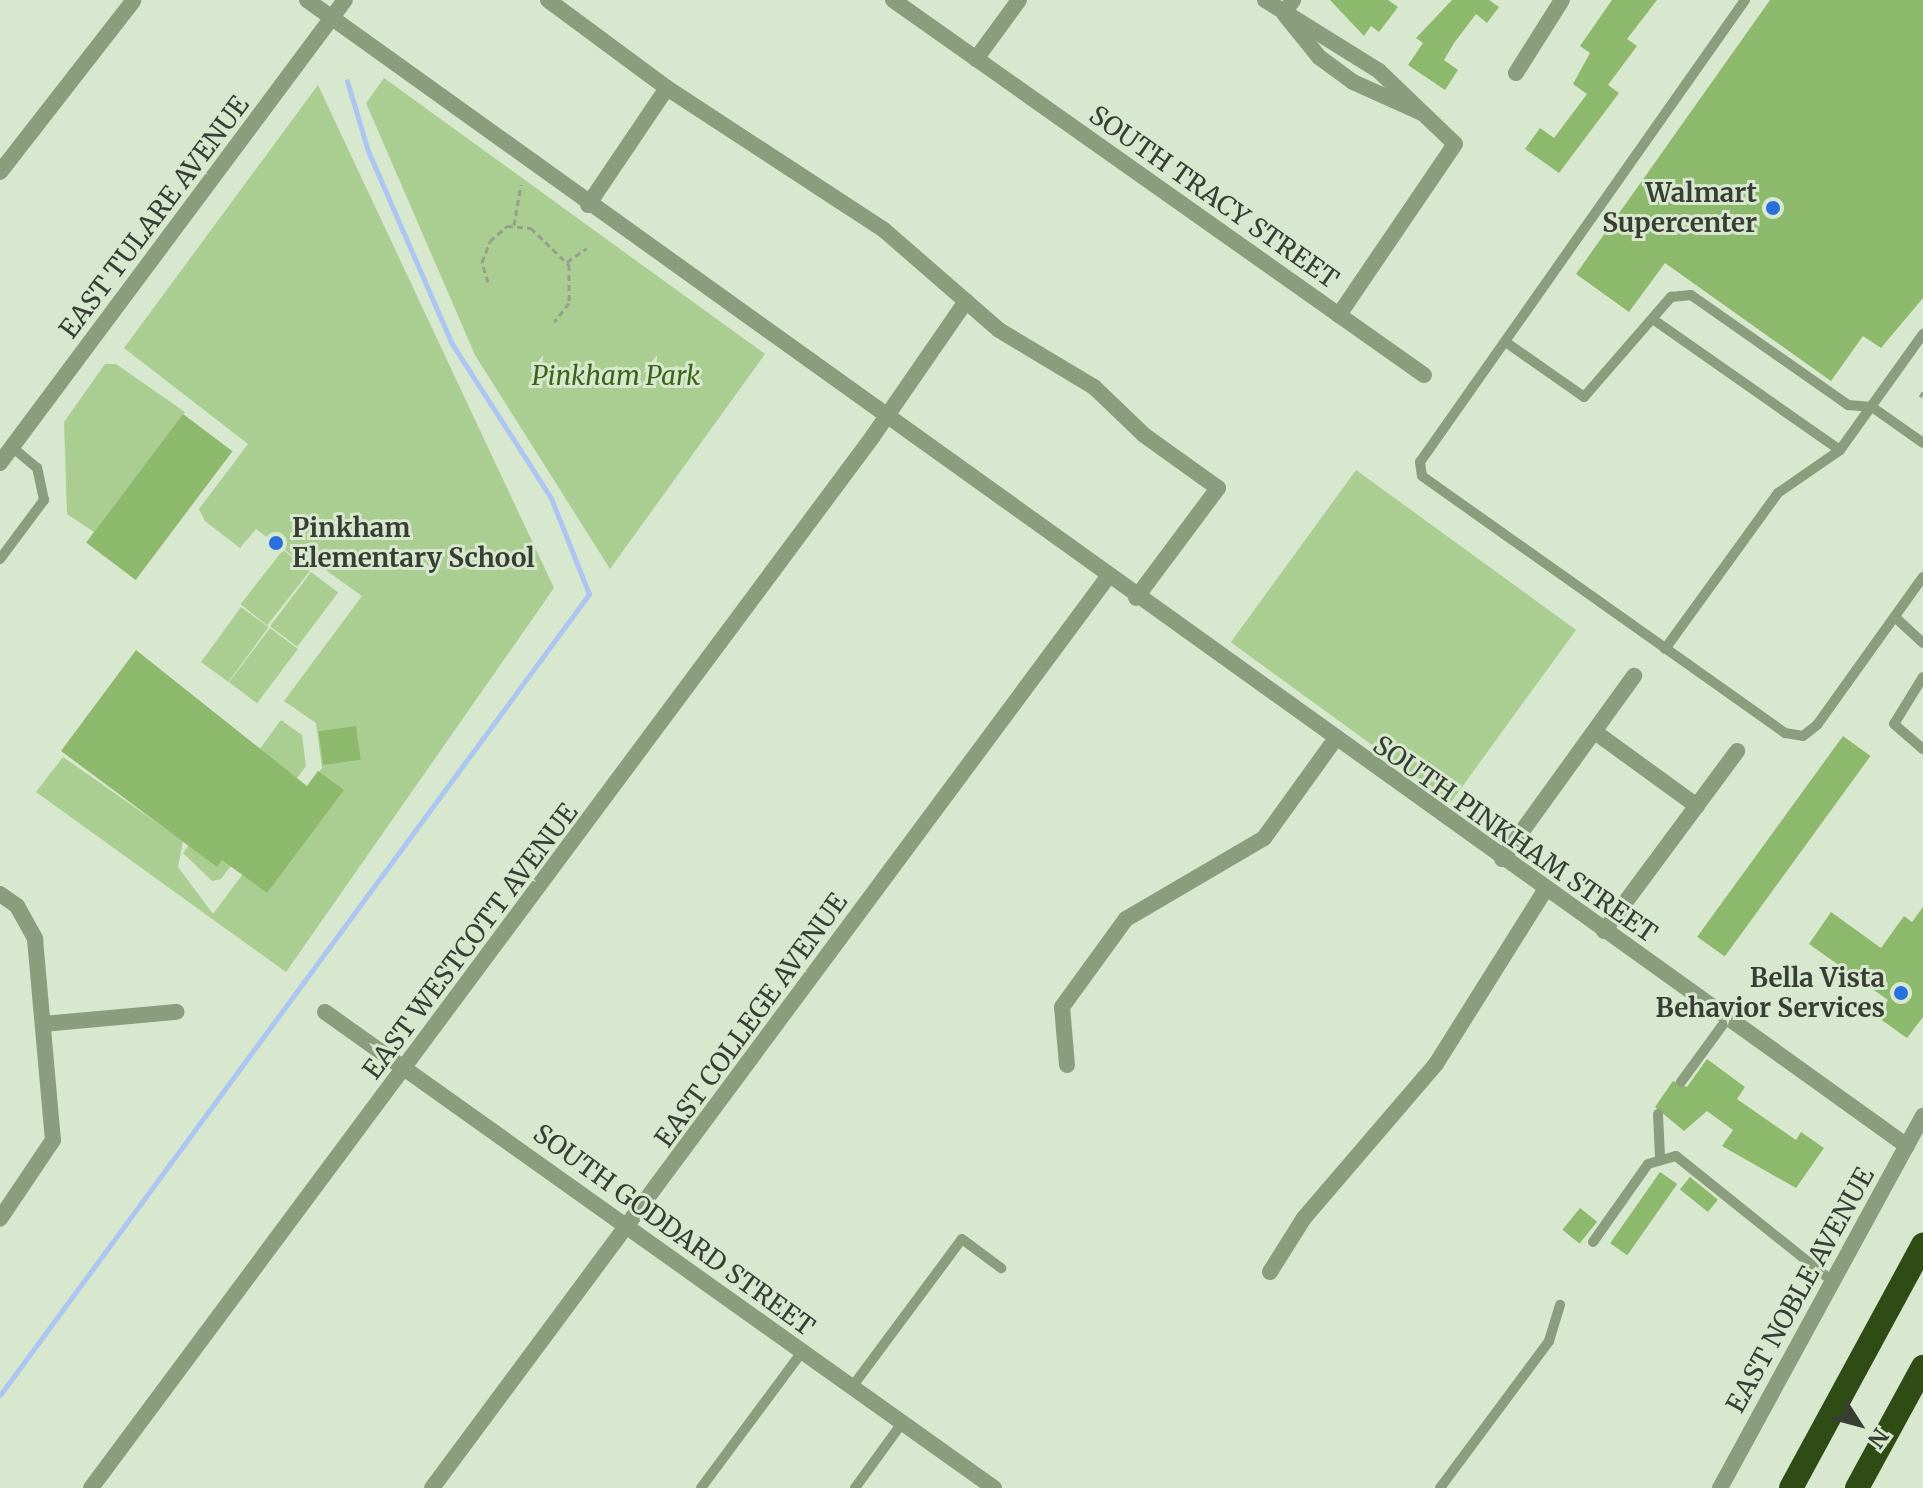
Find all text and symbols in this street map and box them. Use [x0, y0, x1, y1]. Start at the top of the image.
street label: EAST TULARE AVENUE [53, 90, 255, 344]
street label: SOUTH TRACY STREET [1083, 99, 1345, 295]
place label: Walmart Supercenter [1602, 177, 1757, 238]
marker: Walmart Supercenter [1764, 199, 1782, 217]
park label: Pinkham Park [532, 360, 700, 392]
place label: Pinkham Elementary School [292, 512, 535, 574]
marker: Pinkham Elementary School [267, 534, 285, 552]
street label: SOUTH PINKHAM STREET [1367, 729, 1663, 949]
street label: EAST WESTCOTT AVENUE [356, 797, 584, 1085]
street label: EAST COLLEGE AVENUE [648, 887, 854, 1153]
place label: Bella Vista Behavior Services [1656, 962, 1885, 1024]
marker: Bella Vista Behavior Services [1892, 984, 1910, 1002]
street label: SOUTH GODDARD STREET [527, 1118, 821, 1342]
street label: EAST NOBLE AVENUE [1720, 1162, 1880, 1418]
north arrow [1819, 1384, 1899, 1464]
text: N [1862, 1423, 1895, 1453]

